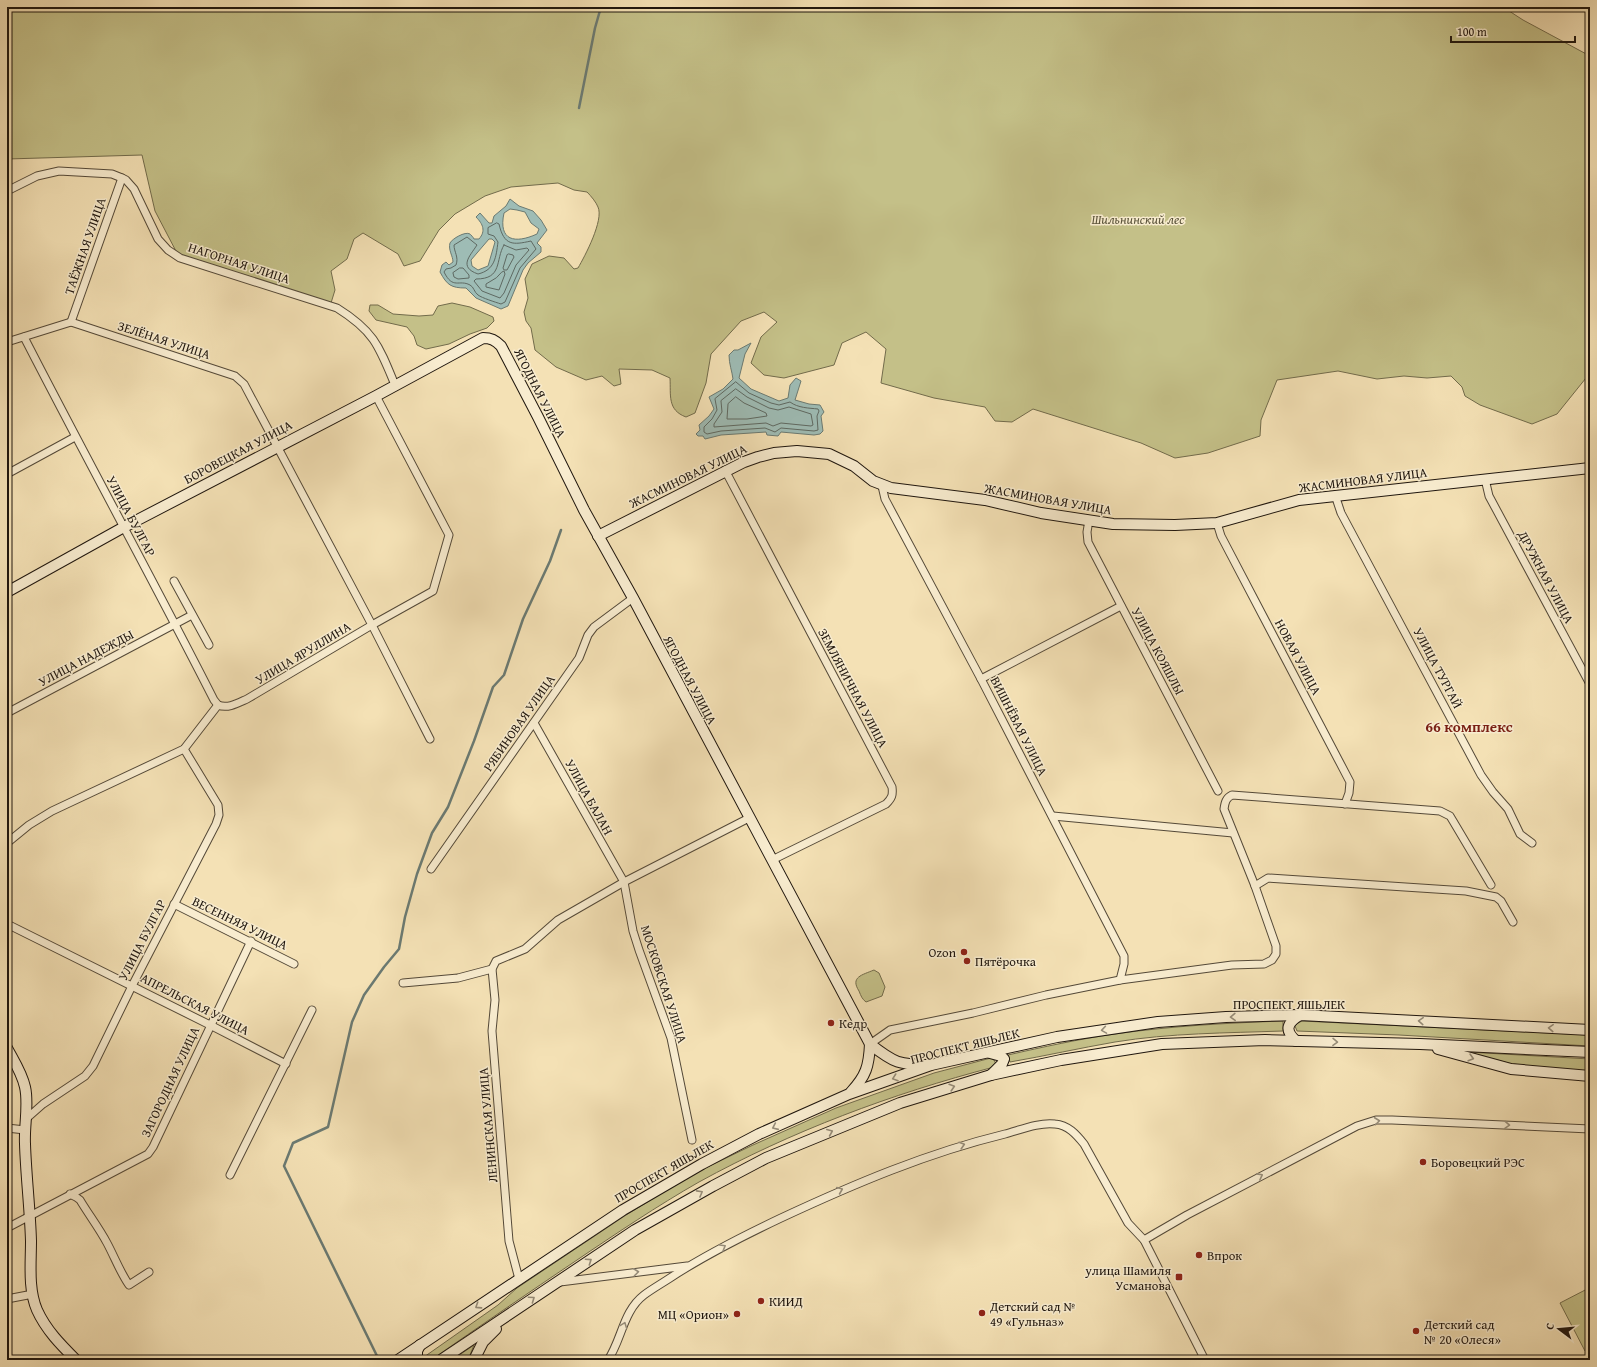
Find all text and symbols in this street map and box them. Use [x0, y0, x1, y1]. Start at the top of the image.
scale bar [1451, 18, 1575, 44]
text: 100 m [1457, 23, 1487, 40]
street label: ТАЁЖНАЯ УЛИЦА [59, 195, 111, 297]
park label: Шильнинский лес [1092, 210, 1185, 229]
street label: НАГОРНАЯ УЛИЦА [186, 238, 292, 288]
street label: ЗЕЛЁНАЯ УЛИЦА [115, 316, 213, 364]
street label: ЯГОДНАЯ УЛИЦА [509, 344, 571, 441]
street label: БОРОВЕЦКАЯ УЛИЦА [181, 415, 296, 489]
street label: ЖАСМИНОВАЯ УЛИЦА [625, 439, 750, 513]
street label: ЖАСМИНОВАЯ УЛИЦА [1297, 463, 1428, 497]
street label: УЛИЦА БУЛГАР [102, 472, 160, 560]
street label: ЖАСМИНОВАЯ УЛИЦА [982, 478, 1113, 520]
street label: ДРУЖНАЯ УЛИЦА [1513, 526, 1579, 627]
street label: УЛИЦА КОЯШЛЫ [1127, 604, 1189, 698]
street label: НОВАЯ УЛИЦА [1270, 616, 1326, 698]
street label: УЛИЦА ЯРУЛЛИНА [252, 617, 354, 689]
street label: УЛИЦА ТУРГАЙ [1409, 624, 1467, 712]
street label: УЛИЦА НАДЕЖДЫ [35, 625, 137, 691]
street label: ЗЕМЛЯНИЧНАЯ УЛИЦА [813, 625, 893, 751]
street label: ЯГОДНАЯ УЛИЦА [658, 631, 722, 728]
street label: РЯБИНОВАЯ УЛИЦА [478, 671, 560, 775]
street label: ВИШНЁВАЯ УЛИЦА [986, 673, 1052, 779]
district label: 66 комплекс [1425, 716, 1513, 737]
street label: УЛИЦА БАЛАН [560, 756, 618, 839]
street label: ВЕСЕННЯЯ УЛИЦА [189, 892, 291, 954]
street label: УЛИЦА БУЛГАР [113, 896, 171, 984]
street label: МОСКОВСКАЯ УЛИЦА [636, 923, 692, 1046]
place label: Ozon [928, 943, 957, 962]
marker: Ozon [959, 947, 969, 957]
place label: Пятёрочка [975, 952, 1037, 971]
marker: Пятёрочка [962, 956, 972, 966]
street label: АПРЕЛЬСКАЯ УЛИЦА [137, 968, 253, 1040]
street label: ПРОСПЕКТ ЯШЬЛЕК [1233, 995, 1345, 1014]
one-way arrow [1230, 1013, 1236, 1021]
place label: Кедр [839, 1014, 867, 1033]
one-way arrow [1418, 1016, 1424, 1025]
marker: Кедр [826, 1018, 836, 1028]
street label: ЗАГОРОДНАЯ УЛИЦА [136, 1023, 204, 1140]
street label: ПРОСПЕКТ ЯШЬЛЕК [908, 1023, 1022, 1069]
one-way arrow [1548, 1023, 1554, 1032]
one-way arrow [1100, 1025, 1107, 1034]
one-way arrow [1332, 1038, 1338, 1046]
one-way arrow [1468, 1054, 1475, 1062]
street label: ЛЕНИНСКАЯ УЛИЦА [473, 1067, 502, 1183]
one-way arrow [892, 1073, 899, 1082]
one-way arrow [948, 1083, 955, 1092]
one-way arrow [1374, 1117, 1380, 1126]
one-way arrow [1504, 1121, 1510, 1130]
one-way arrow [772, 1122, 779, 1130]
one-way arrow [826, 1128, 833, 1136]
street label: ПРОСПЕКТ ЯШЬЛЕК [611, 1135, 717, 1207]
one-way arrow [958, 1141, 965, 1150]
place label: Боровецкий РЭС [1431, 1153, 1525, 1172]
marker: Боровецкий РЭС [1418, 1157, 1428, 1167]
one-way arrow [1256, 1173, 1263, 1181]
one-way arrow [836, 1187, 843, 1195]
one-way arrow [696, 1191, 703, 1198]
one-way arrow [719, 1244, 726, 1251]
place label: Впрок [1207, 1246, 1242, 1265]
marker: Впрок [1194, 1250, 1204, 1260]
one-way arrow [584, 1259, 591, 1266]
place label: улица Шамиля Усманова [1084, 1261, 1172, 1295]
one-way arrow [633, 1268, 639, 1277]
marker: улица Шамиля Усманова [1174, 1272, 1184, 1282]
place label: КИИД [769, 1292, 803, 1311]
one-way arrow [528, 1296, 535, 1304]
marker: КИИД [756, 1296, 766, 1306]
place label: Детский сад № 49 «Гульназ» [989, 1297, 1076, 1331]
one-way arrow [475, 1302, 482, 1309]
place label: МЦ «Орион» [658, 1305, 729, 1324]
marker: Детский сад № 49 «Гульназ» [977, 1308, 987, 1318]
marker: МЦ «Орион» [732, 1309, 742, 1319]
north arrow [1539, 1309, 1579, 1349]
place label: Детский сад № 20 «Олеся» [1423, 1315, 1501, 1349]
one-way arrow [619, 1321, 627, 1328]
text: С [1541, 1321, 1558, 1331]
marker: Детский сад № 20 «Олеся» [1411, 1326, 1421, 1336]

